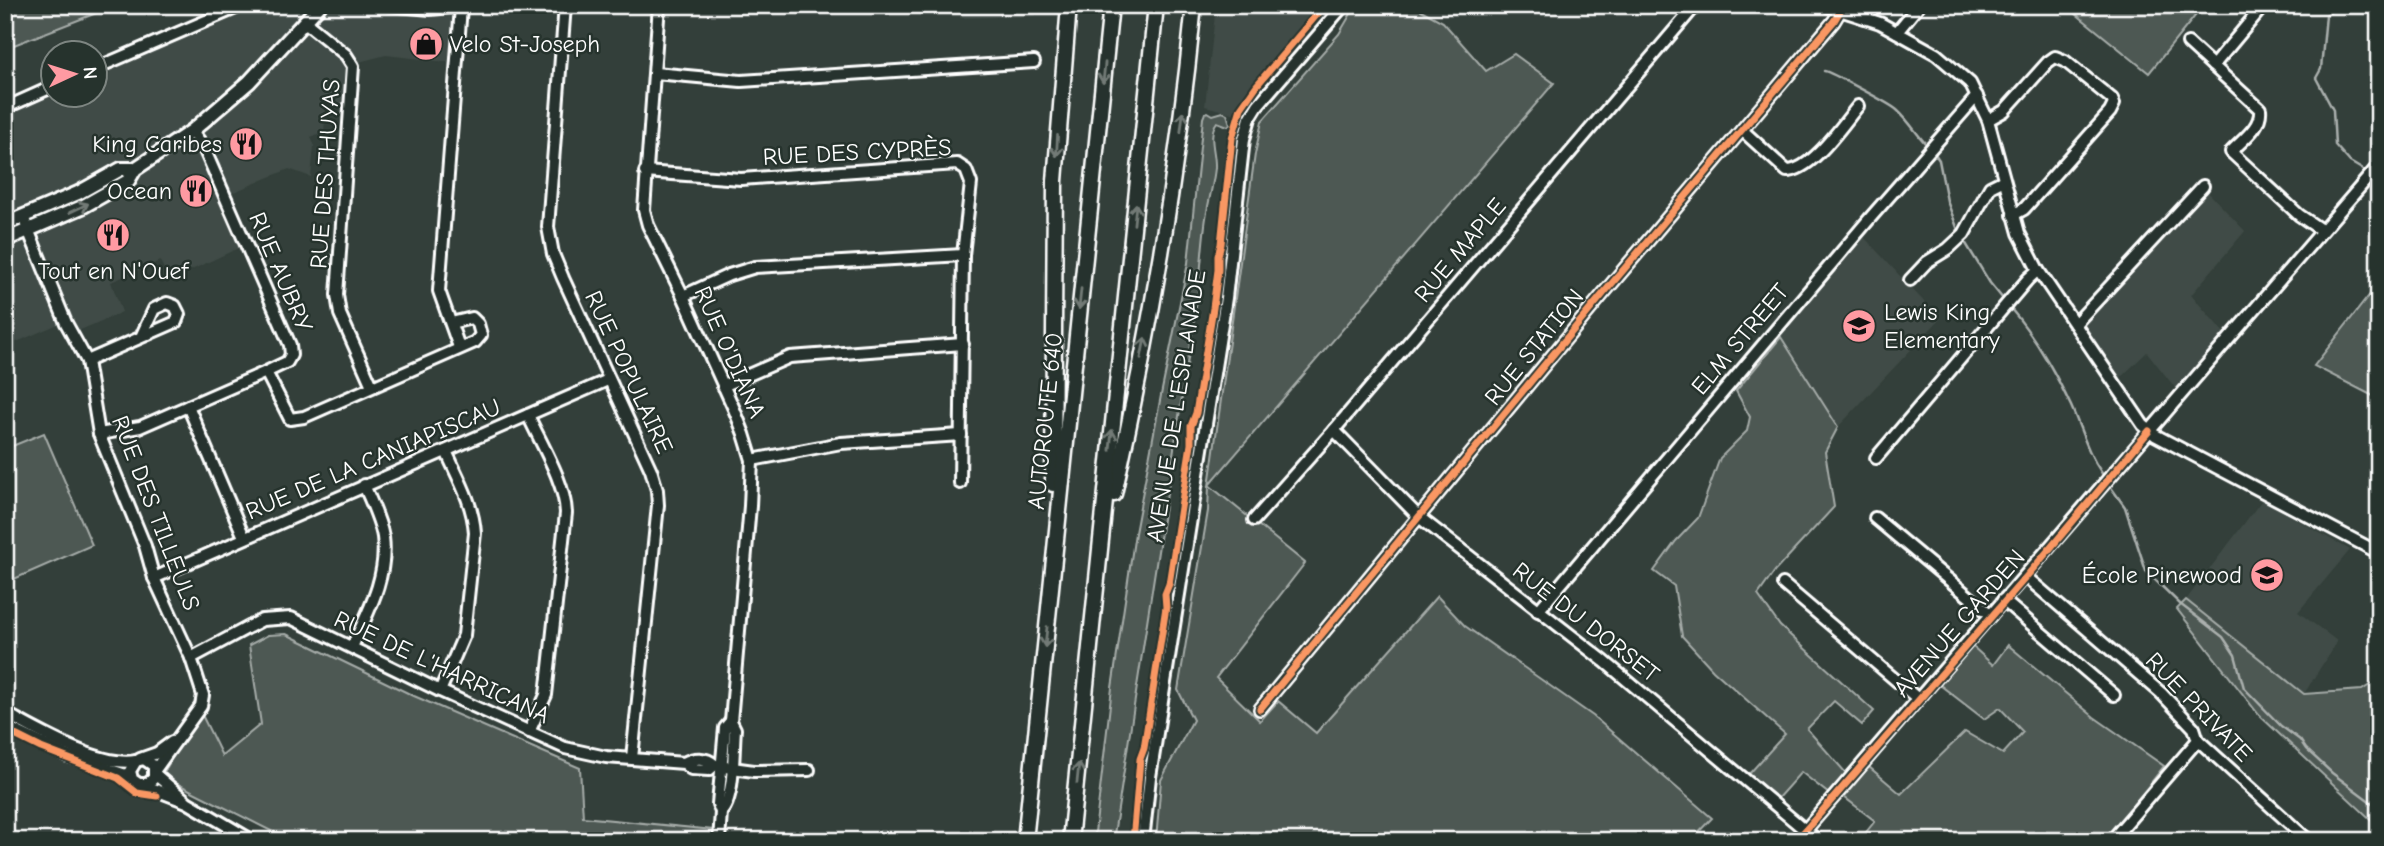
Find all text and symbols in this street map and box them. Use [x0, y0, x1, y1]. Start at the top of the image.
shop icon: Velo St-Joseph [407, 25, 445, 63]
place label: Velo St-Joseph [450, 30, 600, 58]
north arrow [38, 38, 108, 108]
one-way arrow [1097, 61, 1110, 84]
text: N [79, 66, 101, 80]
street label: RUE DES THUYAS [304, 78, 346, 270]
one-way arrow [1175, 111, 1188, 134]
restaurant icon: King Caribes [227, 125, 265, 163]
place label: King Caribes [92, 130, 222, 158]
street label: RUE DES CYPRÈS [762, 133, 952, 171]
one-way arrow [1050, 135, 1063, 157]
restaurant icon: Ocean [177, 172, 215, 210]
place label: Ocean [107, 177, 172, 205]
street label: RUE MAPLE [1408, 192, 1512, 308]
one-way arrow [68, 200, 89, 214]
one-way arrow [1128, 203, 1141, 226]
street label: RUE AUBRY [243, 208, 319, 337]
restaurant icon: Tout en N'Ouef [94, 216, 132, 254]
place label: Tout en N'Ouef [38, 257, 189, 285]
street label: AVENUE DE L'ESPLANADE [1141, 268, 1211, 544]
street label: ELM STREET [1686, 277, 1795, 400]
street label: RUE O'DIANA [689, 282, 771, 422]
street label: RUE STATION [1479, 283, 1589, 411]
street label: RUE POPULAIRE [579, 286, 679, 458]
one-way arrow [1074, 288, 1087, 310]
place label: Lewis King Elementary [1884, 298, 2000, 354]
school or university icon: Lewis King Elementary [1840, 307, 1878, 345]
street label: AUTOROUTE 640 [1022, 331, 1068, 511]
one-way arrow [1137, 337, 1151, 360]
street label: RUE DE LA CANIAPISCAU [241, 393, 505, 525]
street label: RUE DES TILLEULS [106, 412, 206, 614]
one-way arrow [1105, 430, 1118, 452]
street label: AVENUE GARDEN [1887, 544, 2031, 702]
street label: RUE DU DORSET [1507, 556, 1665, 688]
school or university icon: École Pinewood [2248, 556, 2286, 594]
place label: École Pinewood [2082, 561, 2242, 589]
street label: RUE DE L'HARRICANA [330, 605, 554, 729]
one-way arrow [1039, 625, 1052, 648]
street label: RUE PRIVATE [2140, 647, 2258, 767]
one-way arrow [1071, 762, 1084, 785]

